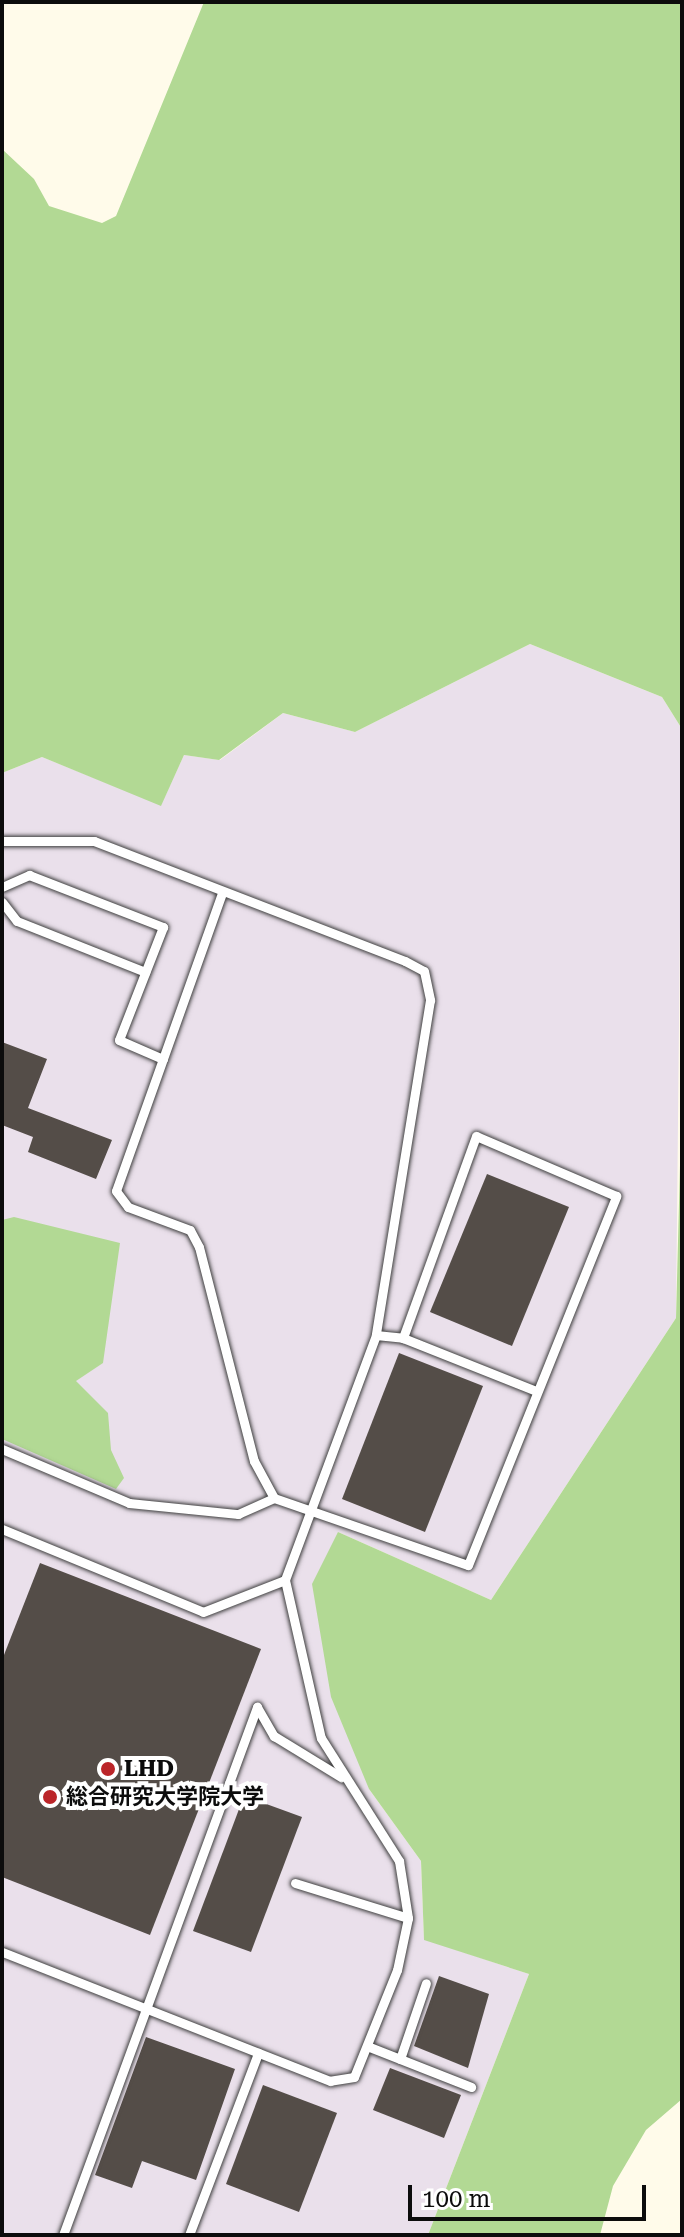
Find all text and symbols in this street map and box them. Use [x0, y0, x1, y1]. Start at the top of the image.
place label: LHD [124, 1756, 174, 1782]
marker: LHD [99, 1760, 117, 1778]
place label: 総合研究大学院大学 [66, 1784, 264, 1810]
marker: 総合研究大学院大学 [41, 1788, 59, 1806]
scale bar [412, 2169, 650, 2219]
text: 100 m [422, 2185, 490, 2213]

